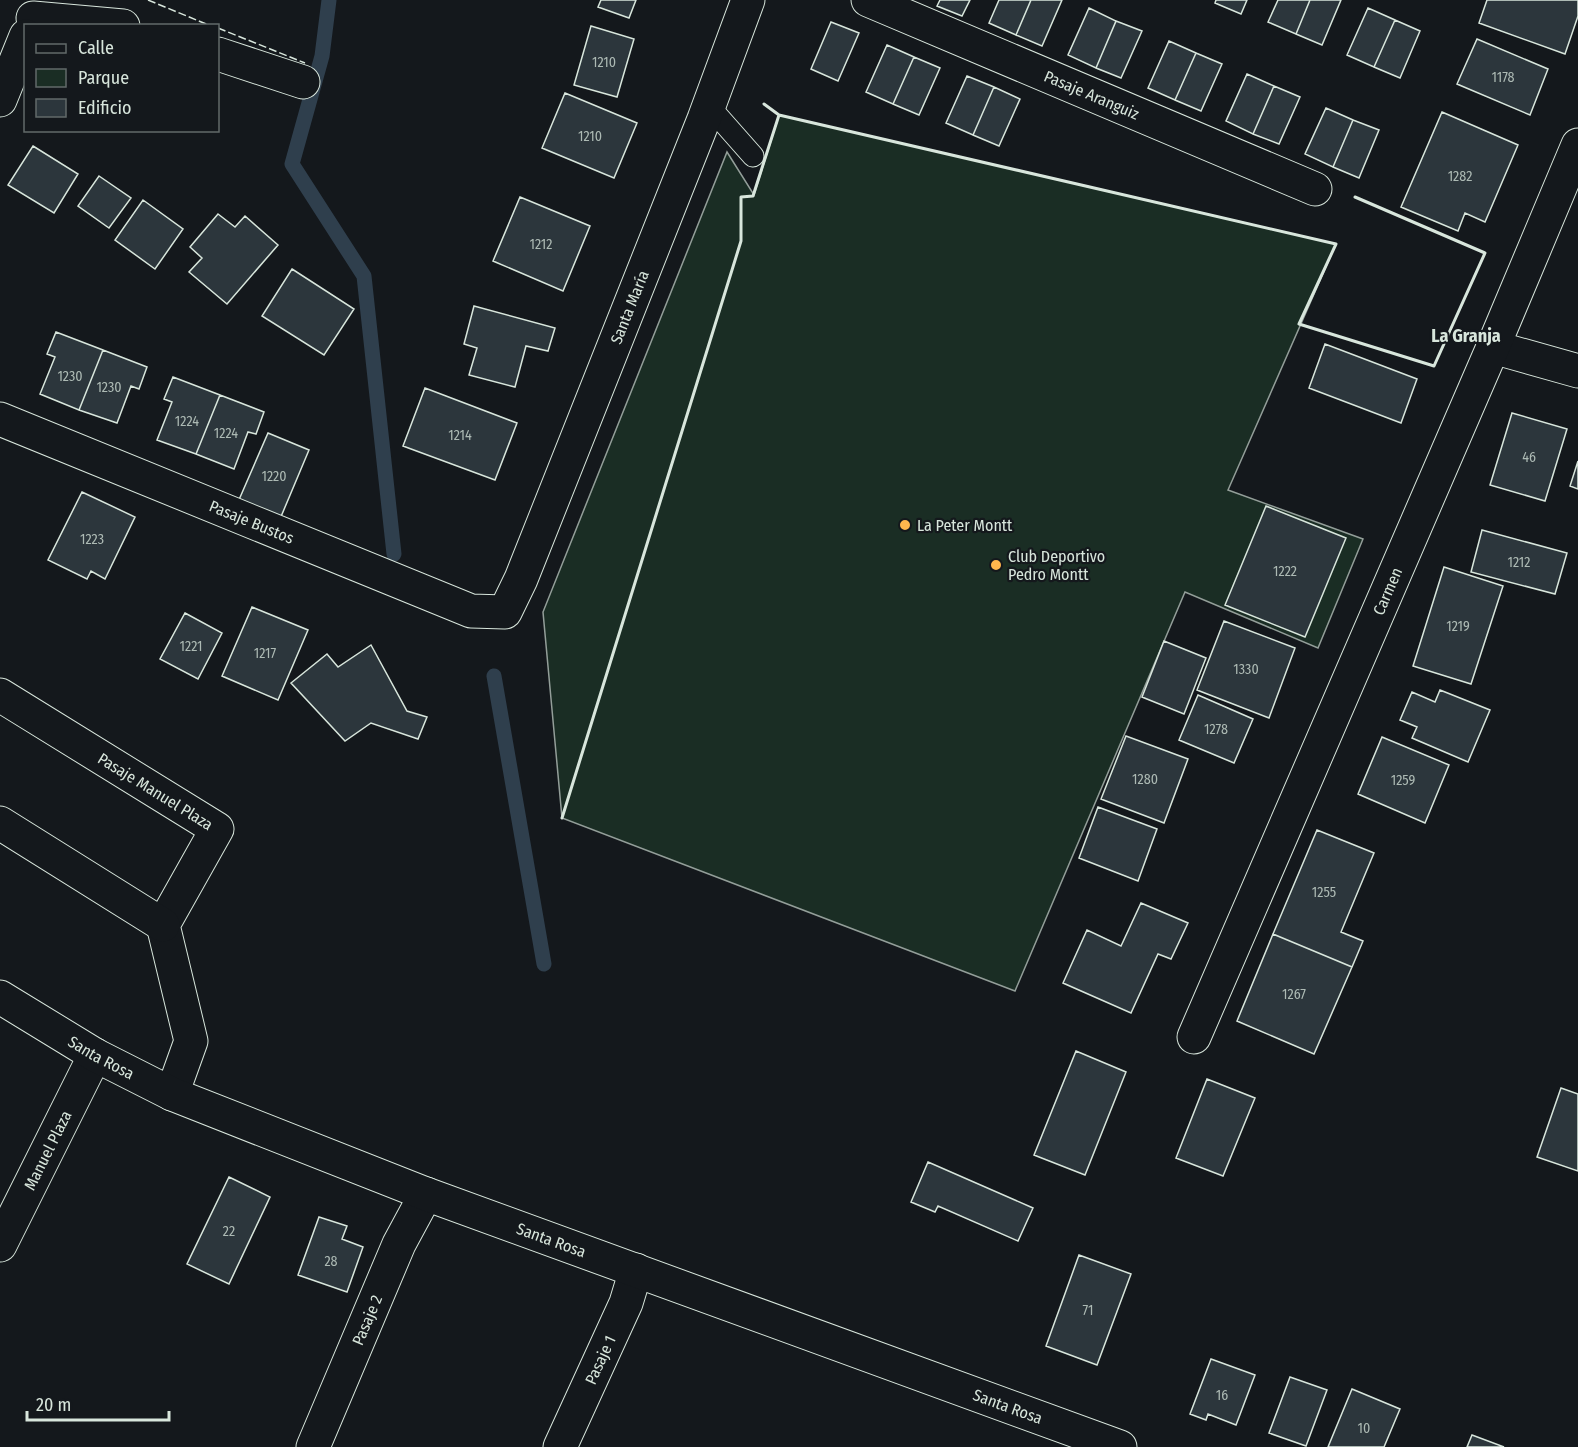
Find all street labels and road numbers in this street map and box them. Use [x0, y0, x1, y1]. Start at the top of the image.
street label: Pasaje Aranguiz [1041, 67, 1142, 124]
street label: Santa María [606, 267, 653, 347]
street label: Pasaje Bustos [207, 496, 297, 548]
street label: Carmen [1369, 565, 1406, 618]
street label: Pasaje Manuel Plaza [94, 749, 217, 834]
street label: Santa Rosa [65, 1032, 137, 1083]
street label: Manuel Plaza [20, 1107, 76, 1193]
street label: Santa Rosa [514, 1219, 589, 1262]
street label: Pasaje 2 [348, 1292, 386, 1348]
street label: Pasaje 1 [581, 1332, 620, 1387]
street label: Santa Rosa [970, 1385, 1045, 1428]

